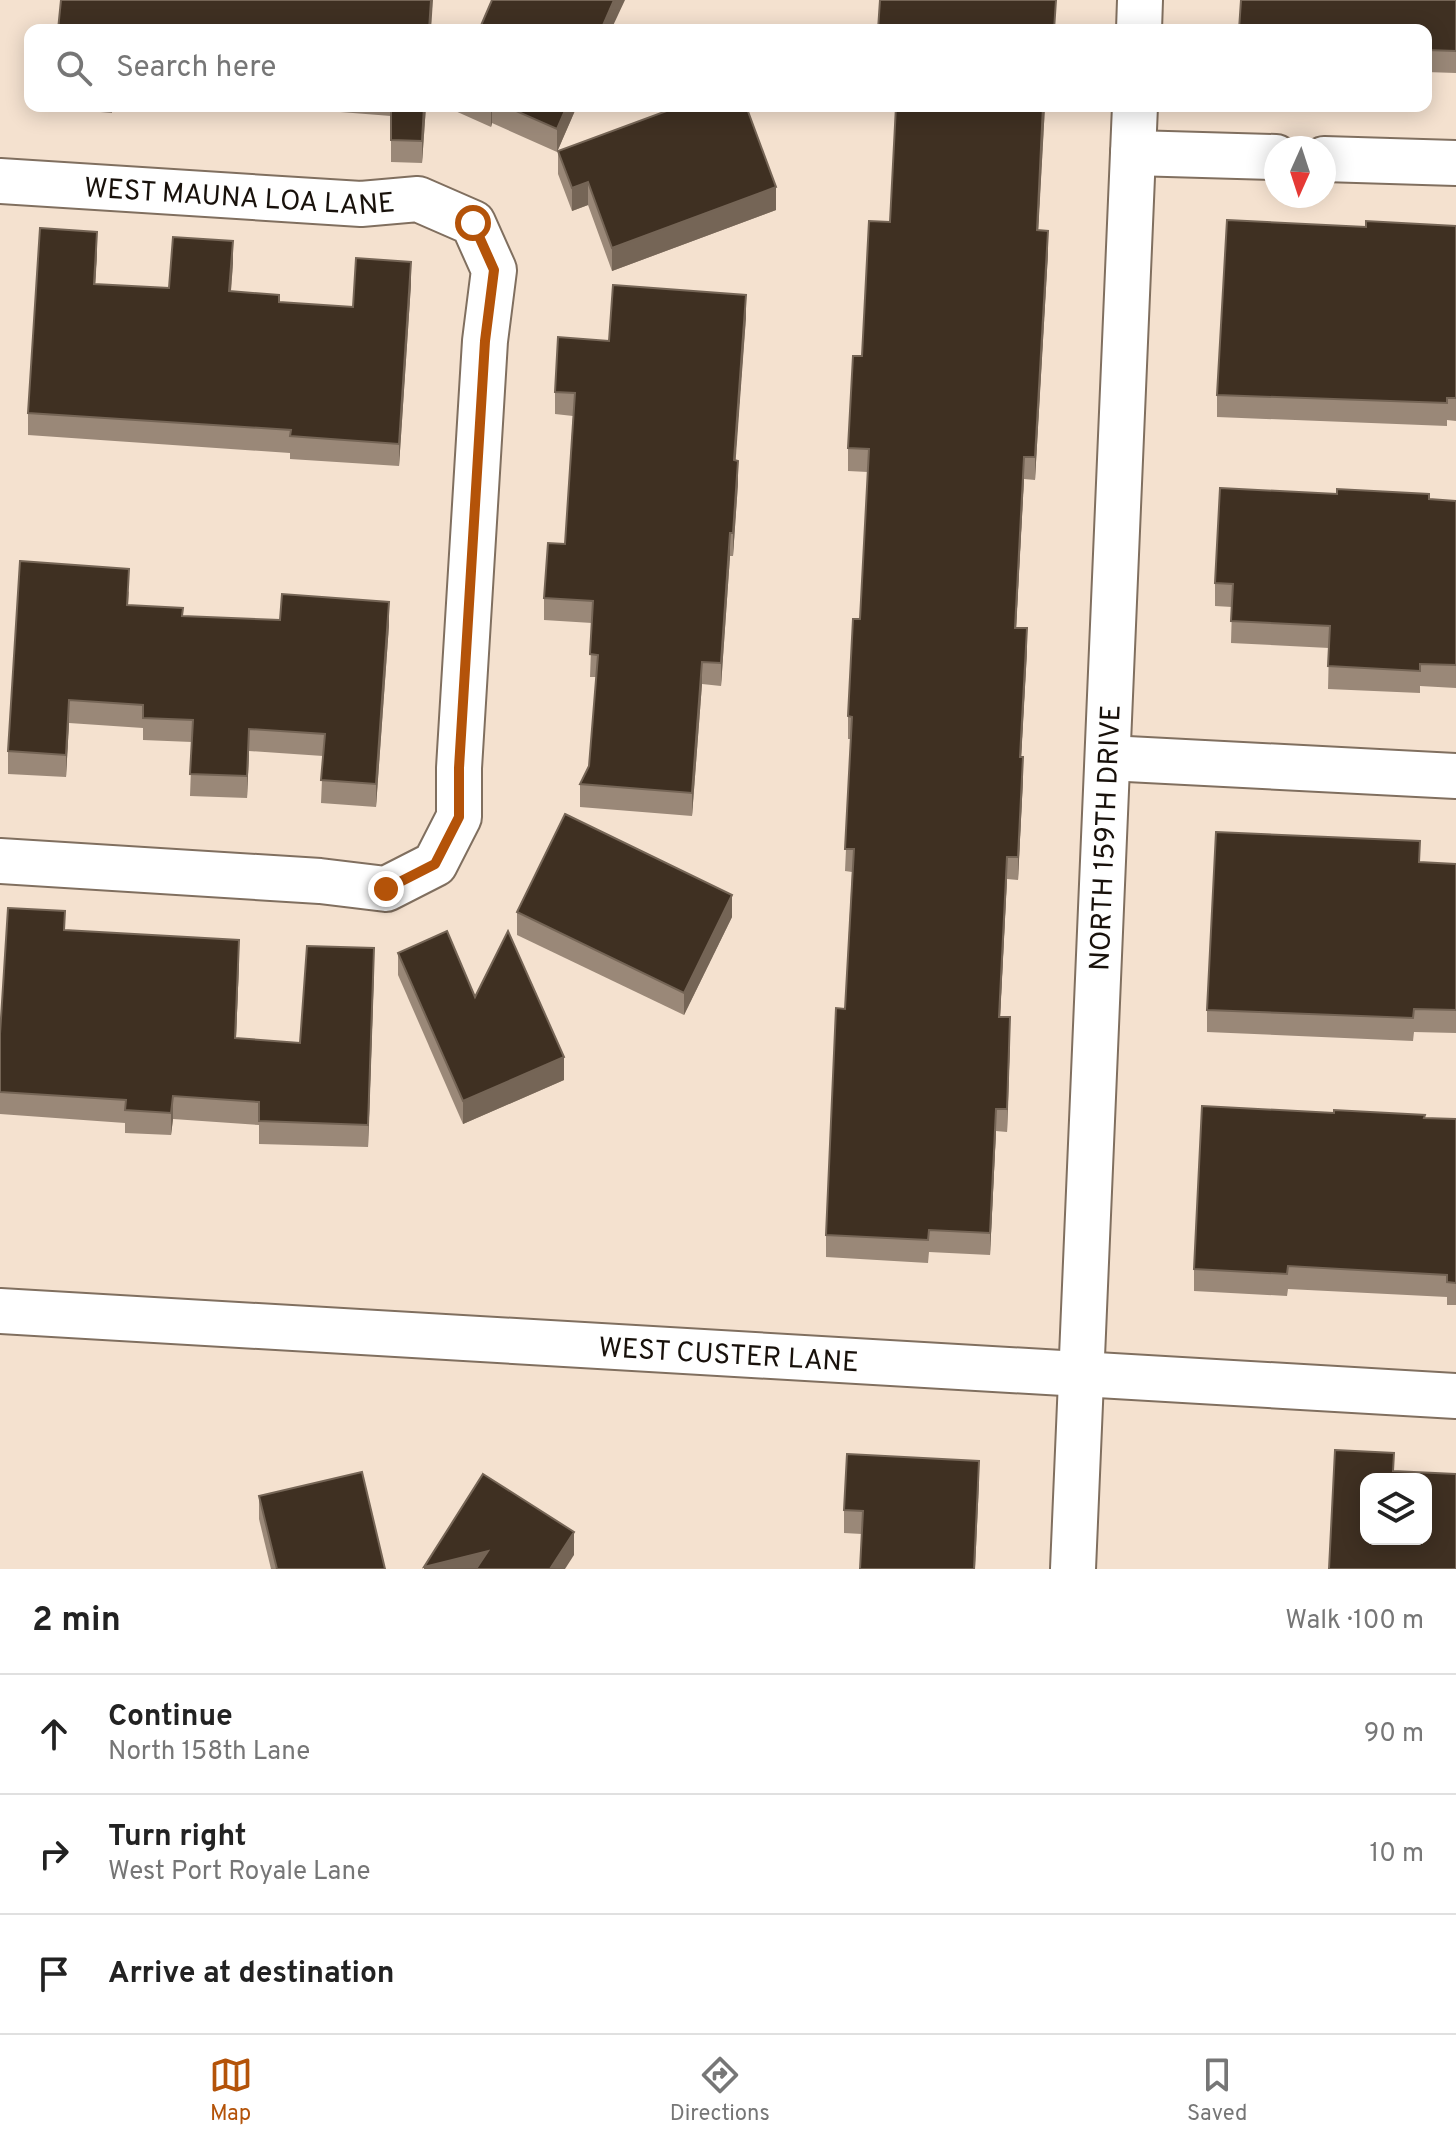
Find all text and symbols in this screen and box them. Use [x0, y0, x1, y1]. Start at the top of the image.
search box [24, 24, 1432, 112]
icon: search [52, 46, 96, 90]
text: Search here [116, 50, 276, 87]
north arrow [1264, 136, 1336, 208]
street label: WEST MAUNA LOA LANE [83, 171, 397, 225]
route start [455, 205, 491, 241]
street label: NORTH 159TH DRIVE [1083, 704, 1131, 972]
route end [368, 871, 404, 907]
street label: WEST CUSTER LANE [597, 1331, 860, 1382]
map controls [1360, 1473, 1432, 1545]
button: layers [1360, 1473, 1432, 1545]
text: 2 min [32, 1600, 121, 1643]
text: Walk · 100 m [1285, 1605, 1424, 1638]
text: Continue [108, 1699, 233, 1736]
icon: ahead [32, 1712, 76, 1756]
text: 90 m [1364, 1718, 1424, 1751]
text: North 158th Lane [108, 1736, 310, 1769]
text: Turn right [108, 1819, 246, 1856]
icon: right [32, 1832, 76, 1876]
text: 10 m [1369, 1838, 1424, 1871]
text: West Port Royale Lane [108, 1856, 371, 1889]
icon: arrive [32, 1952, 76, 1996]
text: Arrive at destination [108, 1956, 394, 1993]
tab: Map [209, 2053, 253, 2128]
tab: Directions [670, 2053, 770, 2128]
tab: Saved [1187, 2053, 1247, 2128]

